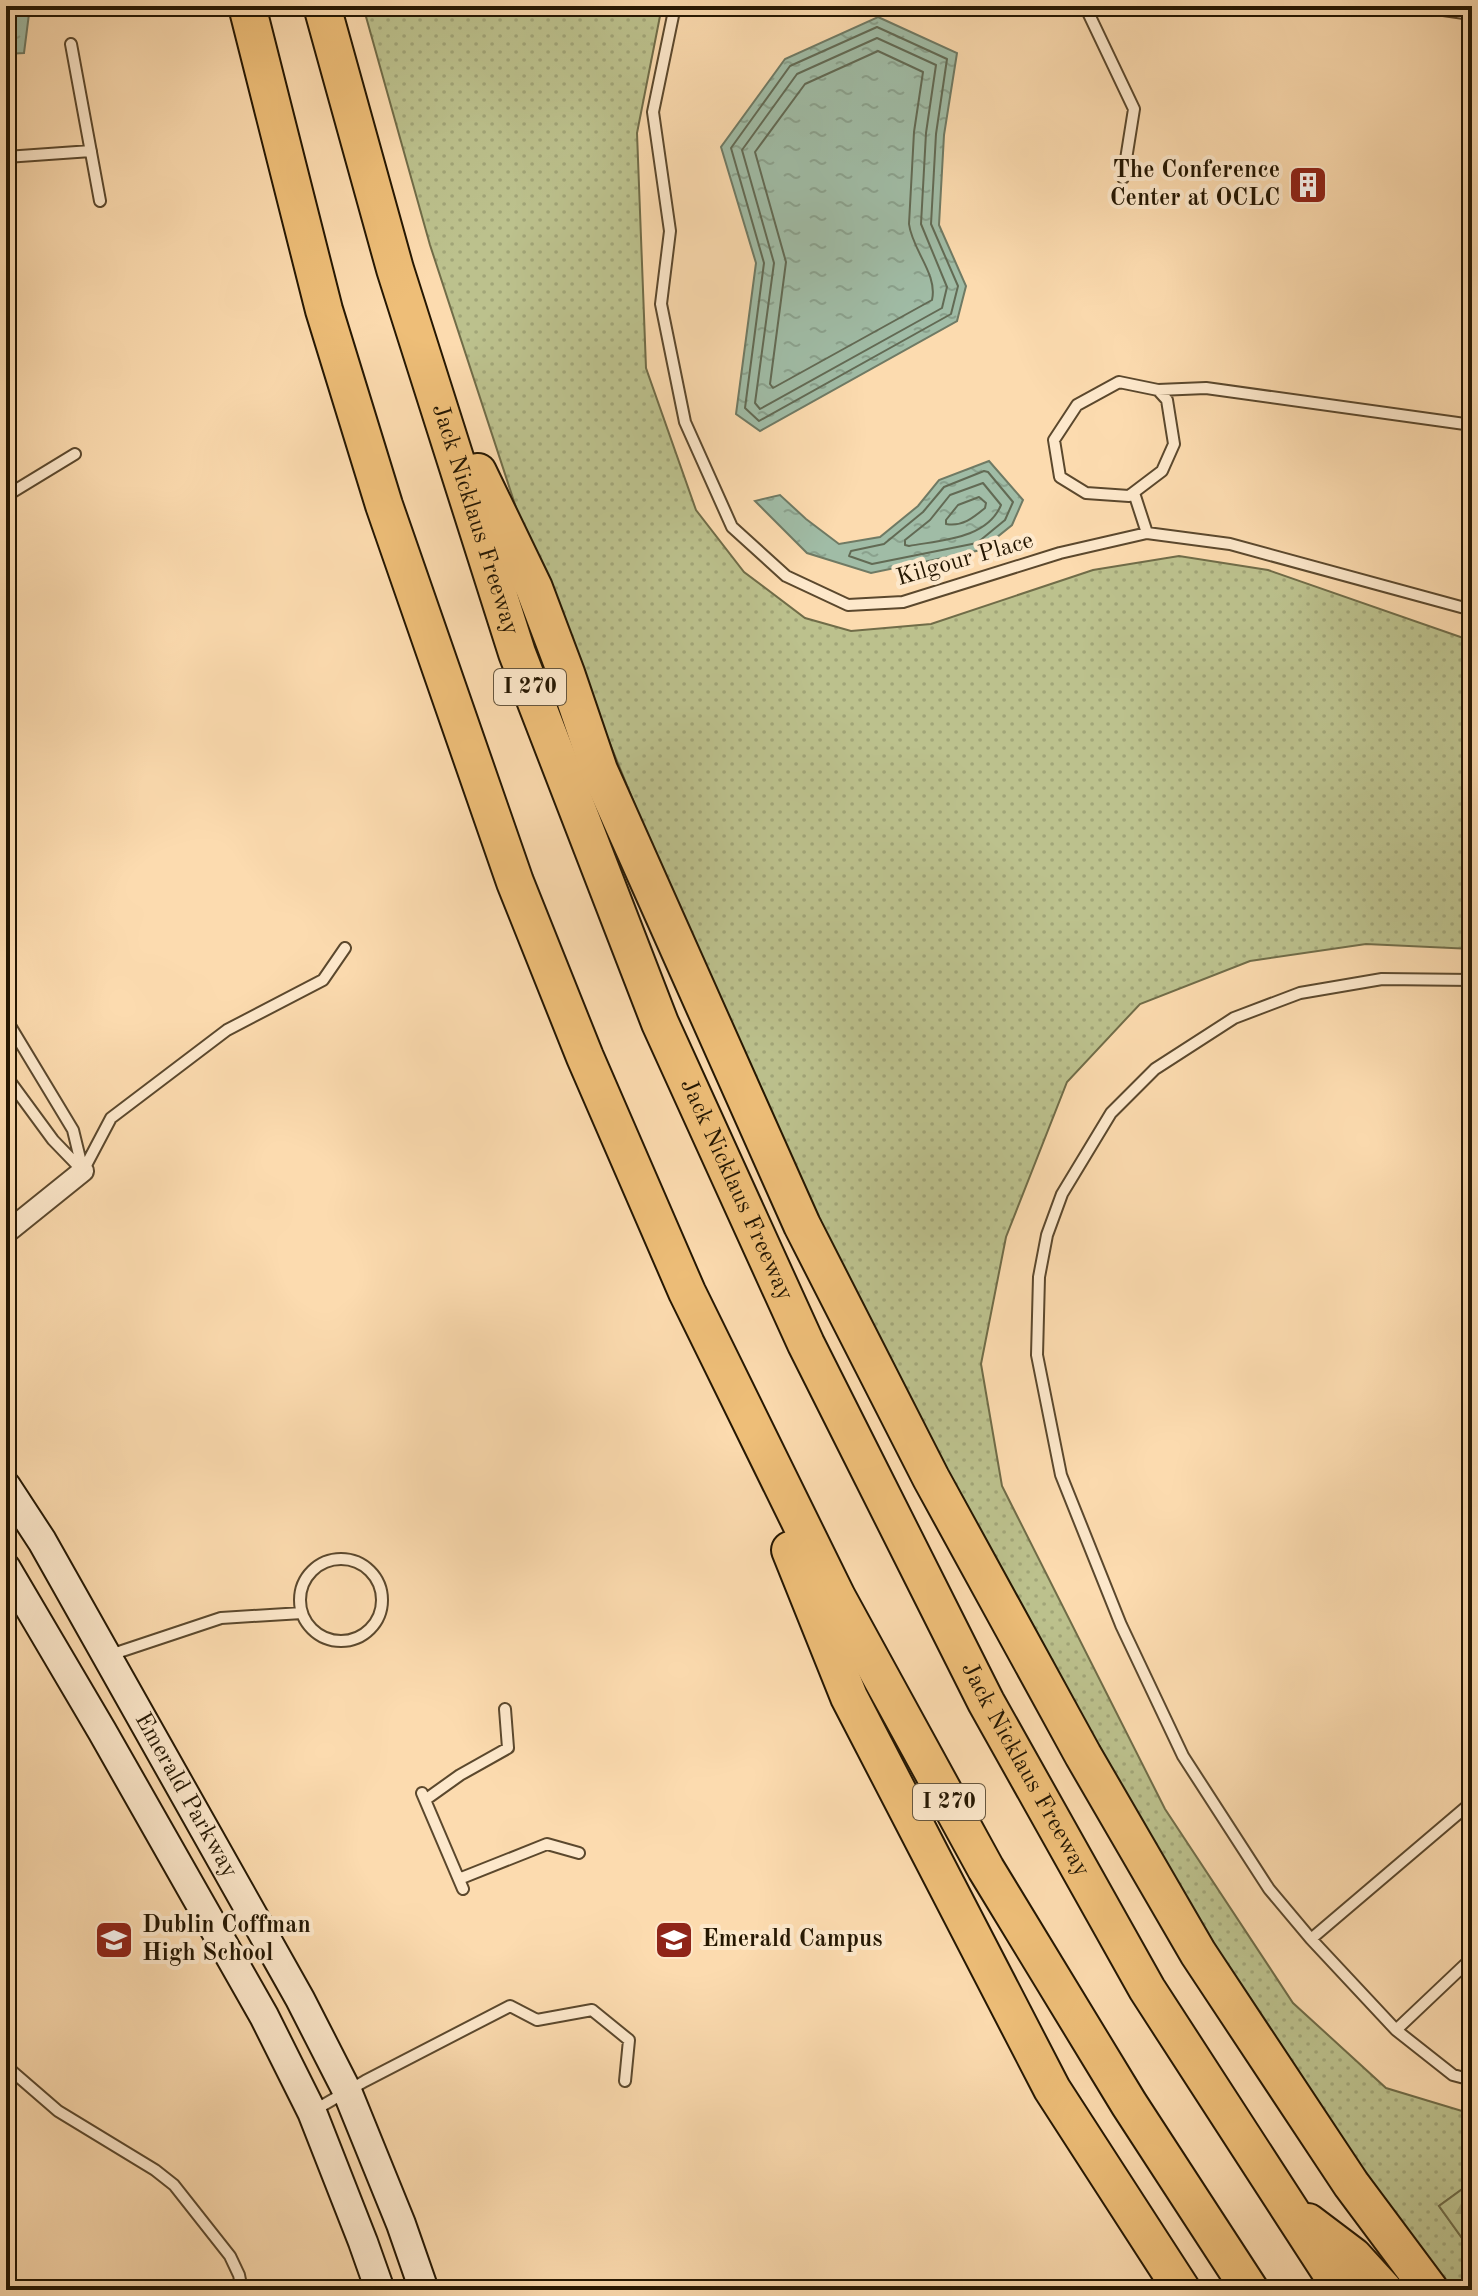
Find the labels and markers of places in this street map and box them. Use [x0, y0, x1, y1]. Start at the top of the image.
place label: The Conference Center at OCLC [1110, 159, 1280, 211]
building icon: The Conference Center at OCLC [1287, 164, 1329, 206]
place label: Dublin Coffman High School [142, 1914, 311, 1966]
school or university icon: Dublin Coffman High School [93, 1919, 135, 1961]
school or university icon: Emerald Campus [653, 1919, 695, 1961]
place label: Emerald Campus [702, 1928, 883, 1952]

